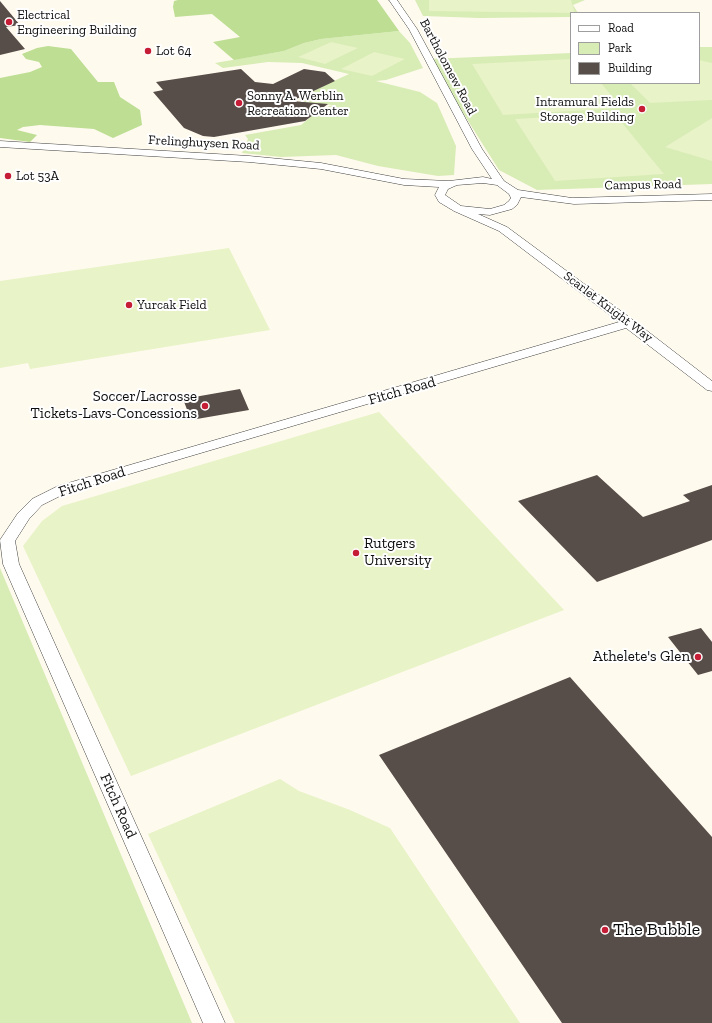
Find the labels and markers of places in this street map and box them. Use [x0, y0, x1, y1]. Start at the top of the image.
place label: Electrical Engineering Building [17, 7, 137, 38]
marker: Electrical Engineering Building [4, 17, 14, 27]
place label: Lot 64 [156, 43, 191, 59]
marker: Lot 64 [143, 46, 153, 56]
place label: Sonny A. Werblin Recreation Center [247, 88, 349, 119]
place label: Intramural Fields Storage Building [536, 94, 634, 125]
marker: Sonny A. Werblin Recreation Center [234, 98, 244, 108]
marker: Intramural Fields Storage Building [637, 104, 647, 114]
place label: Lot 53A [16, 168, 59, 184]
marker: Lot 53A [3, 171, 13, 181]
place label: Yurcak Field [137, 297, 207, 313]
marker: Yurcak Field [124, 300, 134, 310]
place label: Soccer/Lacrosse Tickets-Lavs-Concessions [30, 388, 197, 423]
marker: Soccer/Lacrosse Tickets-Lavs-Concessions [200, 401, 210, 411]
place label: Rutgers University [364, 535, 432, 570]
marker: Rutgers University [351, 548, 361, 558]
place label: Athelete's Glen [593, 648, 690, 666]
marker: Athelete's Glen [693, 652, 703, 662]
place label: The Bubble [613, 919, 700, 941]
marker: The Bubble [600, 925, 610, 935]

